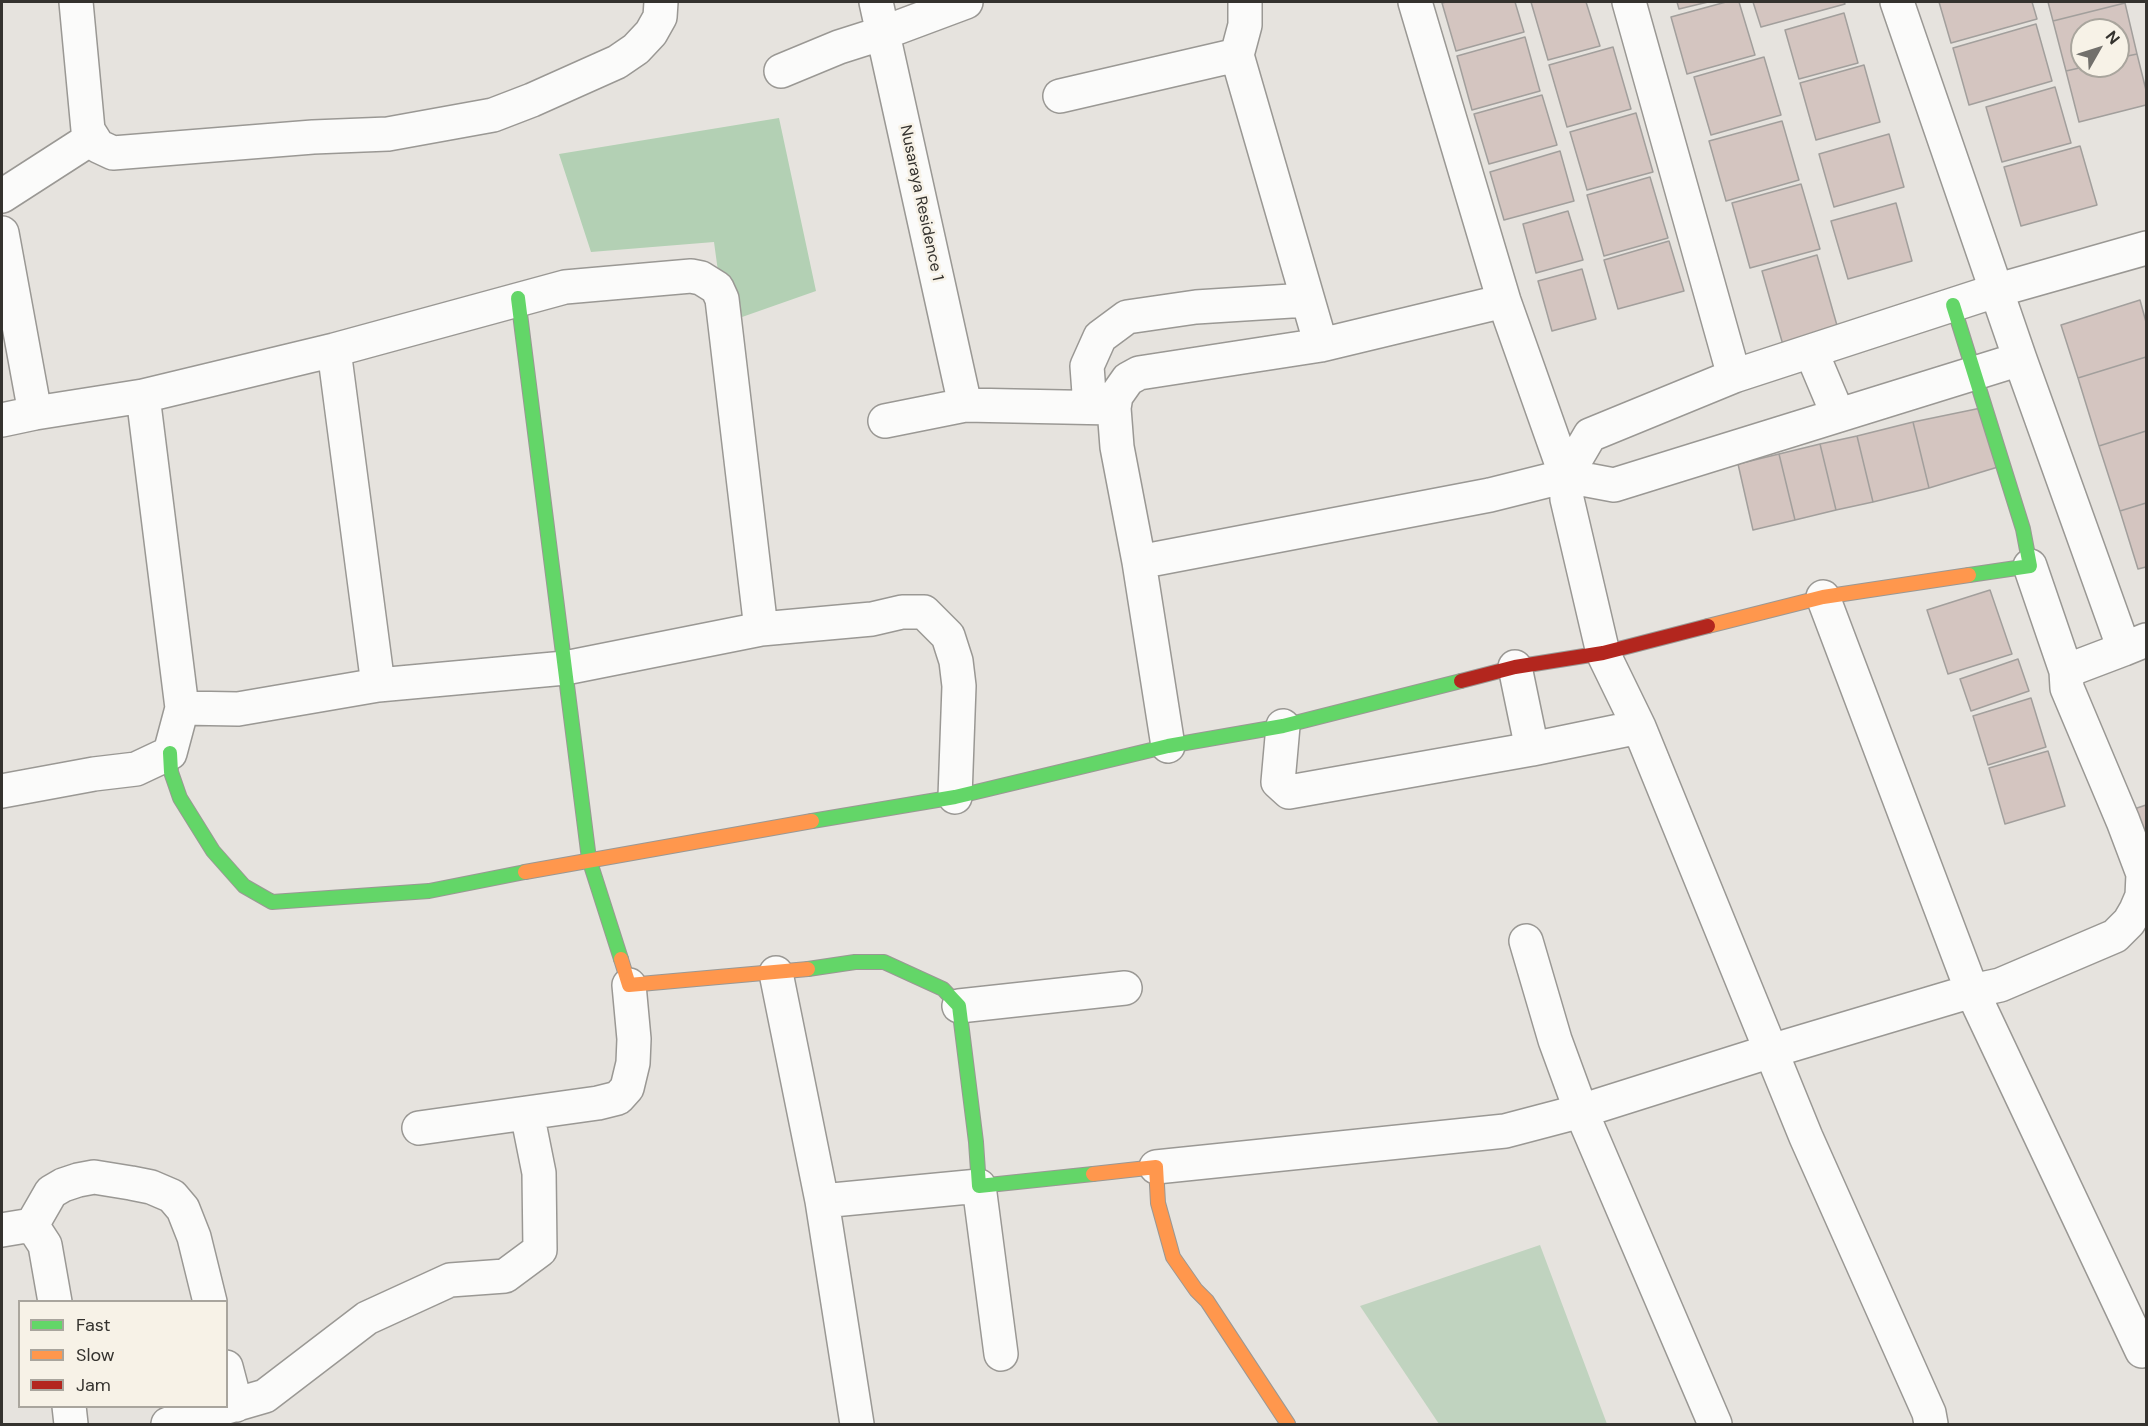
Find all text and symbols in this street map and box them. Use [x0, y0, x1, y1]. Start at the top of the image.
north arrow [2070, 18, 2130, 78]
text: N [2101, 26, 2125, 49]
street label: Nusaraya Residence 1 [895, 123, 947, 283]
legend [18, 1300, 228, 1408]
text: Fast [76, 1313, 111, 1337]
text: Slow [76, 1343, 115, 1367]
text: Jam [76, 1373, 111, 1397]

